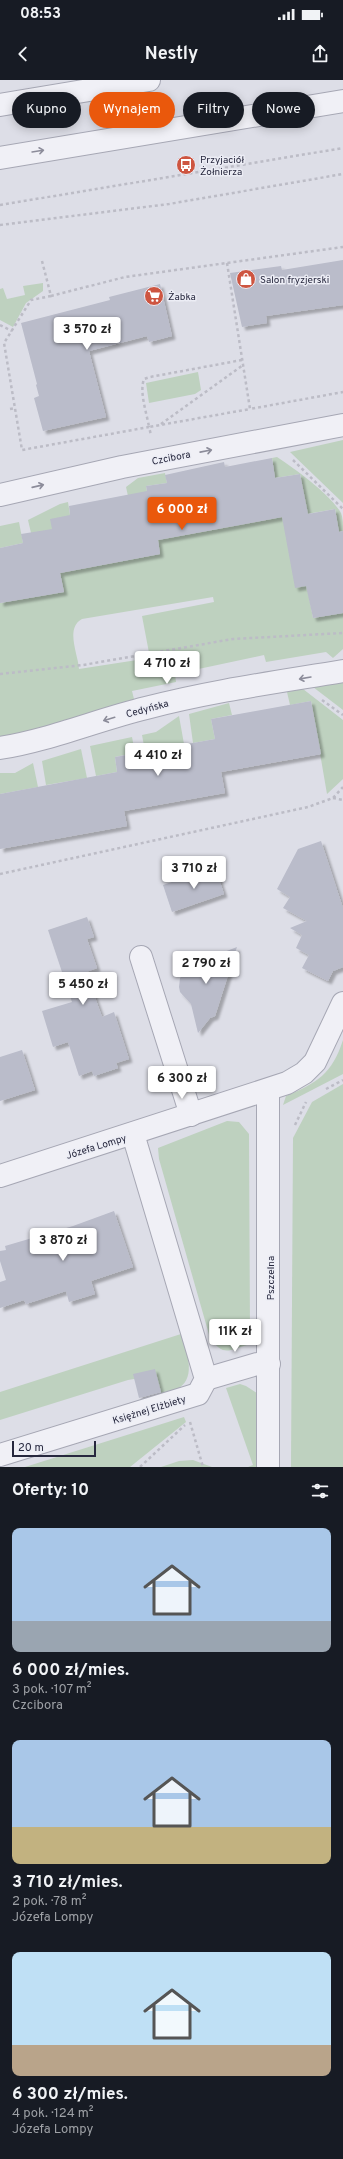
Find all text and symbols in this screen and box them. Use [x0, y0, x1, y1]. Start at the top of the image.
text: 08:53 [20, 5, 61, 24]
icon: back [12, 43, 34, 65]
text: Nestly [145, 43, 198, 66]
icon: share [309, 43, 331, 65]
chip: Kupno [12, 92, 81, 128]
chip: Wynajem [89, 92, 175, 128]
chip: Filtry [183, 92, 244, 128]
chip: Nowe [252, 92, 315, 128]
one-way arrow [32, 147, 45, 155]
bus stop icon: Przyjaciół Żołnierza [175, 154, 197, 176]
place label: Przyjaciół Żołnierza [200, 154, 244, 179]
shop icon: Salon fryzjerski [235, 268, 257, 290]
place label: Salon fryzjerski [260, 274, 329, 287]
supermarket icon: Żabka [143, 285, 165, 307]
place label: Żabka [168, 291, 196, 304]
pin: 3 570 zł [46, 317, 128, 351]
text: 3 570 zł [63, 322, 111, 338]
one-way arrow [199, 446, 212, 454]
street label: Czcibora [151, 448, 192, 469]
one-way arrow [31, 482, 44, 490]
pin: 6 000 zł [141, 497, 223, 531]
text: 6 000 zł [156, 502, 208, 518]
pin: 4 710 zł [126, 651, 208, 685]
text: 4 710 zł [144, 656, 190, 672]
one-way arrow [298, 674, 311, 682]
street label: Cedyńska [125, 698, 170, 721]
one-way arrow [103, 716, 116, 723]
pin: 4 410 zł [117, 743, 199, 777]
text: 4 410 zł [134, 748, 182, 764]
pin: 3 710 zł [153, 856, 235, 890]
text: 3 710 zł [171, 861, 217, 877]
pin: 2 790 zł [165, 951, 247, 985]
text: 2 790 zł [182, 956, 230, 972]
pin: 5 450 zł [42, 972, 124, 1006]
text: 5 450 zł [58, 977, 108, 993]
pin: 6 300 zł [141, 1066, 223, 1100]
text: 6 300 zł [157, 1071, 207, 1087]
street label: Józefa Lompy [65, 1132, 128, 1163]
pin: 3 870 zł [22, 1228, 104, 1262]
text: 3 870 zł [39, 1233, 87, 1249]
street label: Pszczelna [265, 1256, 278, 1300]
pin: 11K zł [202, 1319, 268, 1353]
text: 11K zł [218, 1324, 252, 1340]
street label: Księżnej Elżbiety [111, 1393, 188, 1428]
scale bar [12, 1439, 96, 1458]
text: 20 m [18, 1441, 44, 1455]
text: Oferty: 10 [12, 1480, 89, 1502]
icon: filters [309, 1480, 331, 1502]
icon: home [136, 1554, 208, 1626]
text: 6 000 zł/mies. [12, 1660, 129, 1682]
text: 3 pok. · 107 m² [12, 1682, 92, 1698]
text: Czcibora [12, 1698, 63, 1714]
icon: home [136, 1766, 208, 1838]
text: 3 710 zł/mies. [12, 1872, 123, 1894]
text: 2 pok. · 78 m² [12, 1894, 86, 1910]
text: Józefa Lompy [12, 1910, 94, 1926]
icon: home [136, 1978, 208, 2050]
text: 6 300 zł/mies. [12, 2084, 128, 2106]
text: 4 pok. · 124 m² [12, 2106, 93, 2122]
text: Józefa Lompy [12, 2122, 94, 2138]

